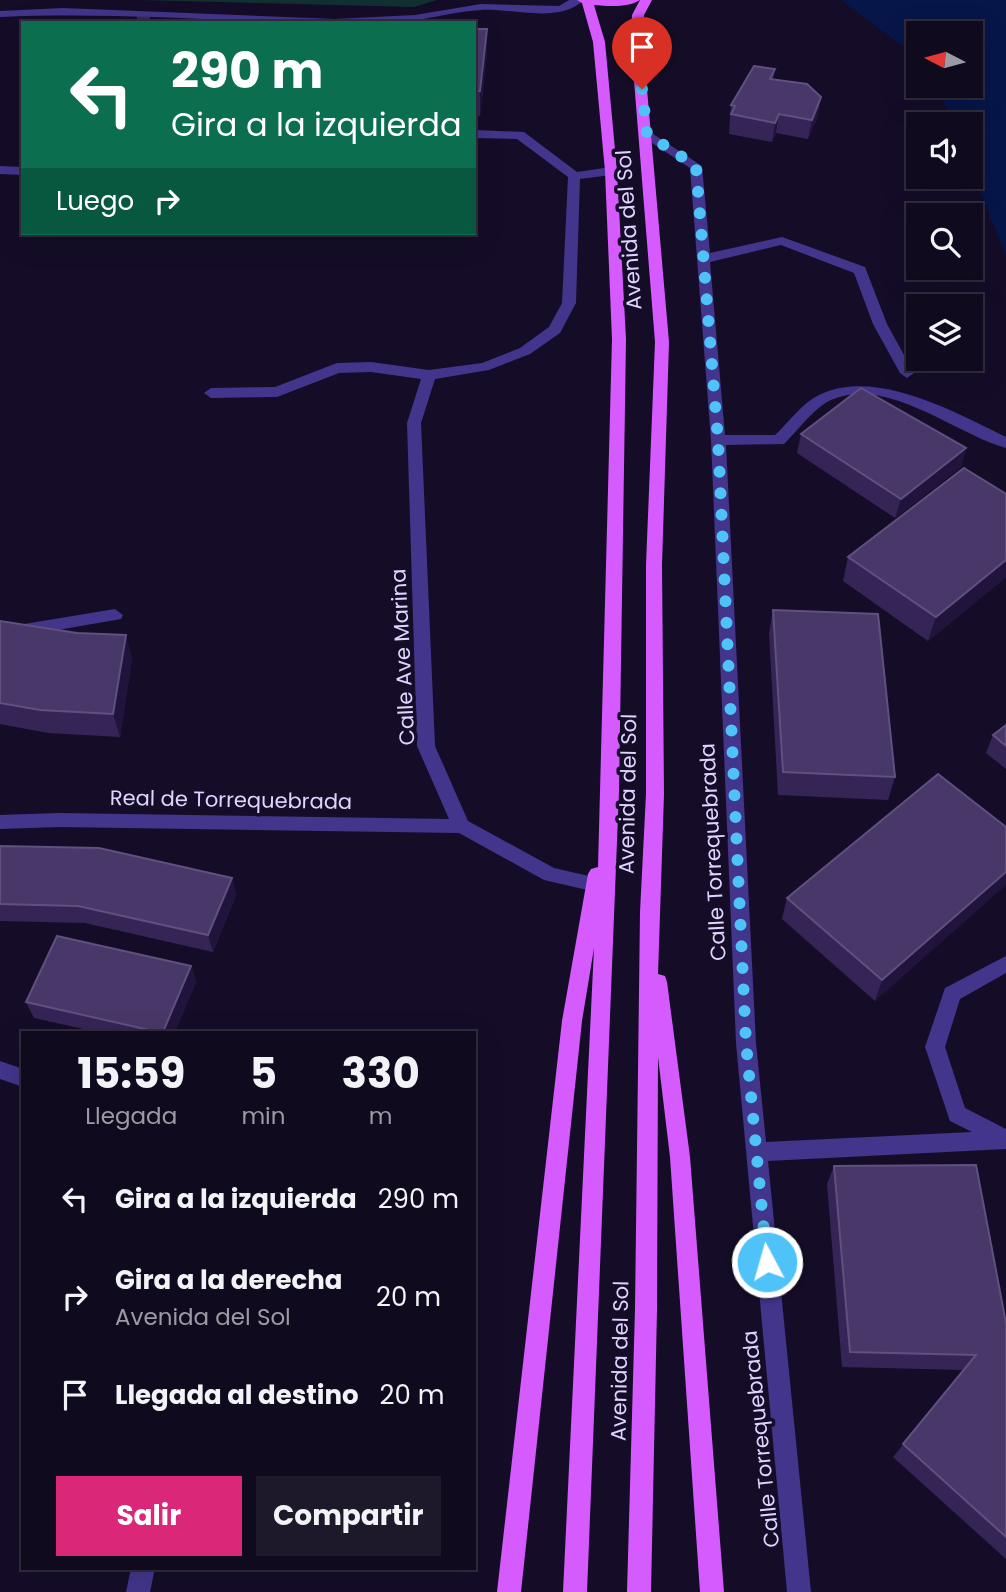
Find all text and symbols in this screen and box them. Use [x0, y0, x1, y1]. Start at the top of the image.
pin [612, 17, 672, 89]
north arrow [906, 21, 984, 98]
map controls [906, 21, 983, 371]
icon: arrive [623, 28, 661, 66]
text: 290 m [171, 37, 323, 105]
icon: left [56, 49, 147, 140]
text: Gira a la izquierda [171, 102, 462, 147]
button: sound [906, 112, 983, 189]
street label: Avenida del Sol [608, 149, 649, 311]
icon: right [148, 182, 186, 220]
text: Luego [56, 183, 134, 219]
button: search [906, 203, 983, 280]
button: layers [906, 294, 983, 371]
street label: Calle Ave Marina [383, 568, 422, 746]
street label: Avenida del Sol [612, 714, 643, 874]
street label: Calle Torrequebrada [692, 742, 733, 962]
street label: Real de Torrequebrada [110, 783, 352, 816]
text: 15:59 [77, 1044, 185, 1103]
text: 5 [250, 1044, 277, 1103]
text: 330 [342, 1044, 420, 1103]
text: Llegada [85, 1100, 177, 1132]
text: min [241, 1100, 285, 1132]
text: m [369, 1100, 393, 1132]
icon: left [56, 1180, 94, 1218]
text: Gira a la izquierda [115, 1181, 357, 1217]
text: 290 m [378, 1181, 459, 1217]
position arrow [730, 1225, 804, 1299]
text: Gira a la derecha [115, 1262, 343, 1298]
icon: right [56, 1278, 94, 1316]
text: 20 m [376, 1279, 441, 1315]
street label: Avenida del Sol [604, 1281, 635, 1441]
text: Avenida del Sol [115, 1301, 291, 1333]
street label: Calle Torrequebrada [735, 1329, 786, 1549]
icon: arrive [56, 1376, 94, 1414]
text: Llegada al destino [115, 1377, 359, 1413]
text: 20 m [380, 1377, 445, 1413]
button: Salir [56, 1476, 242, 1556]
button: Compartir [256, 1476, 441, 1556]

